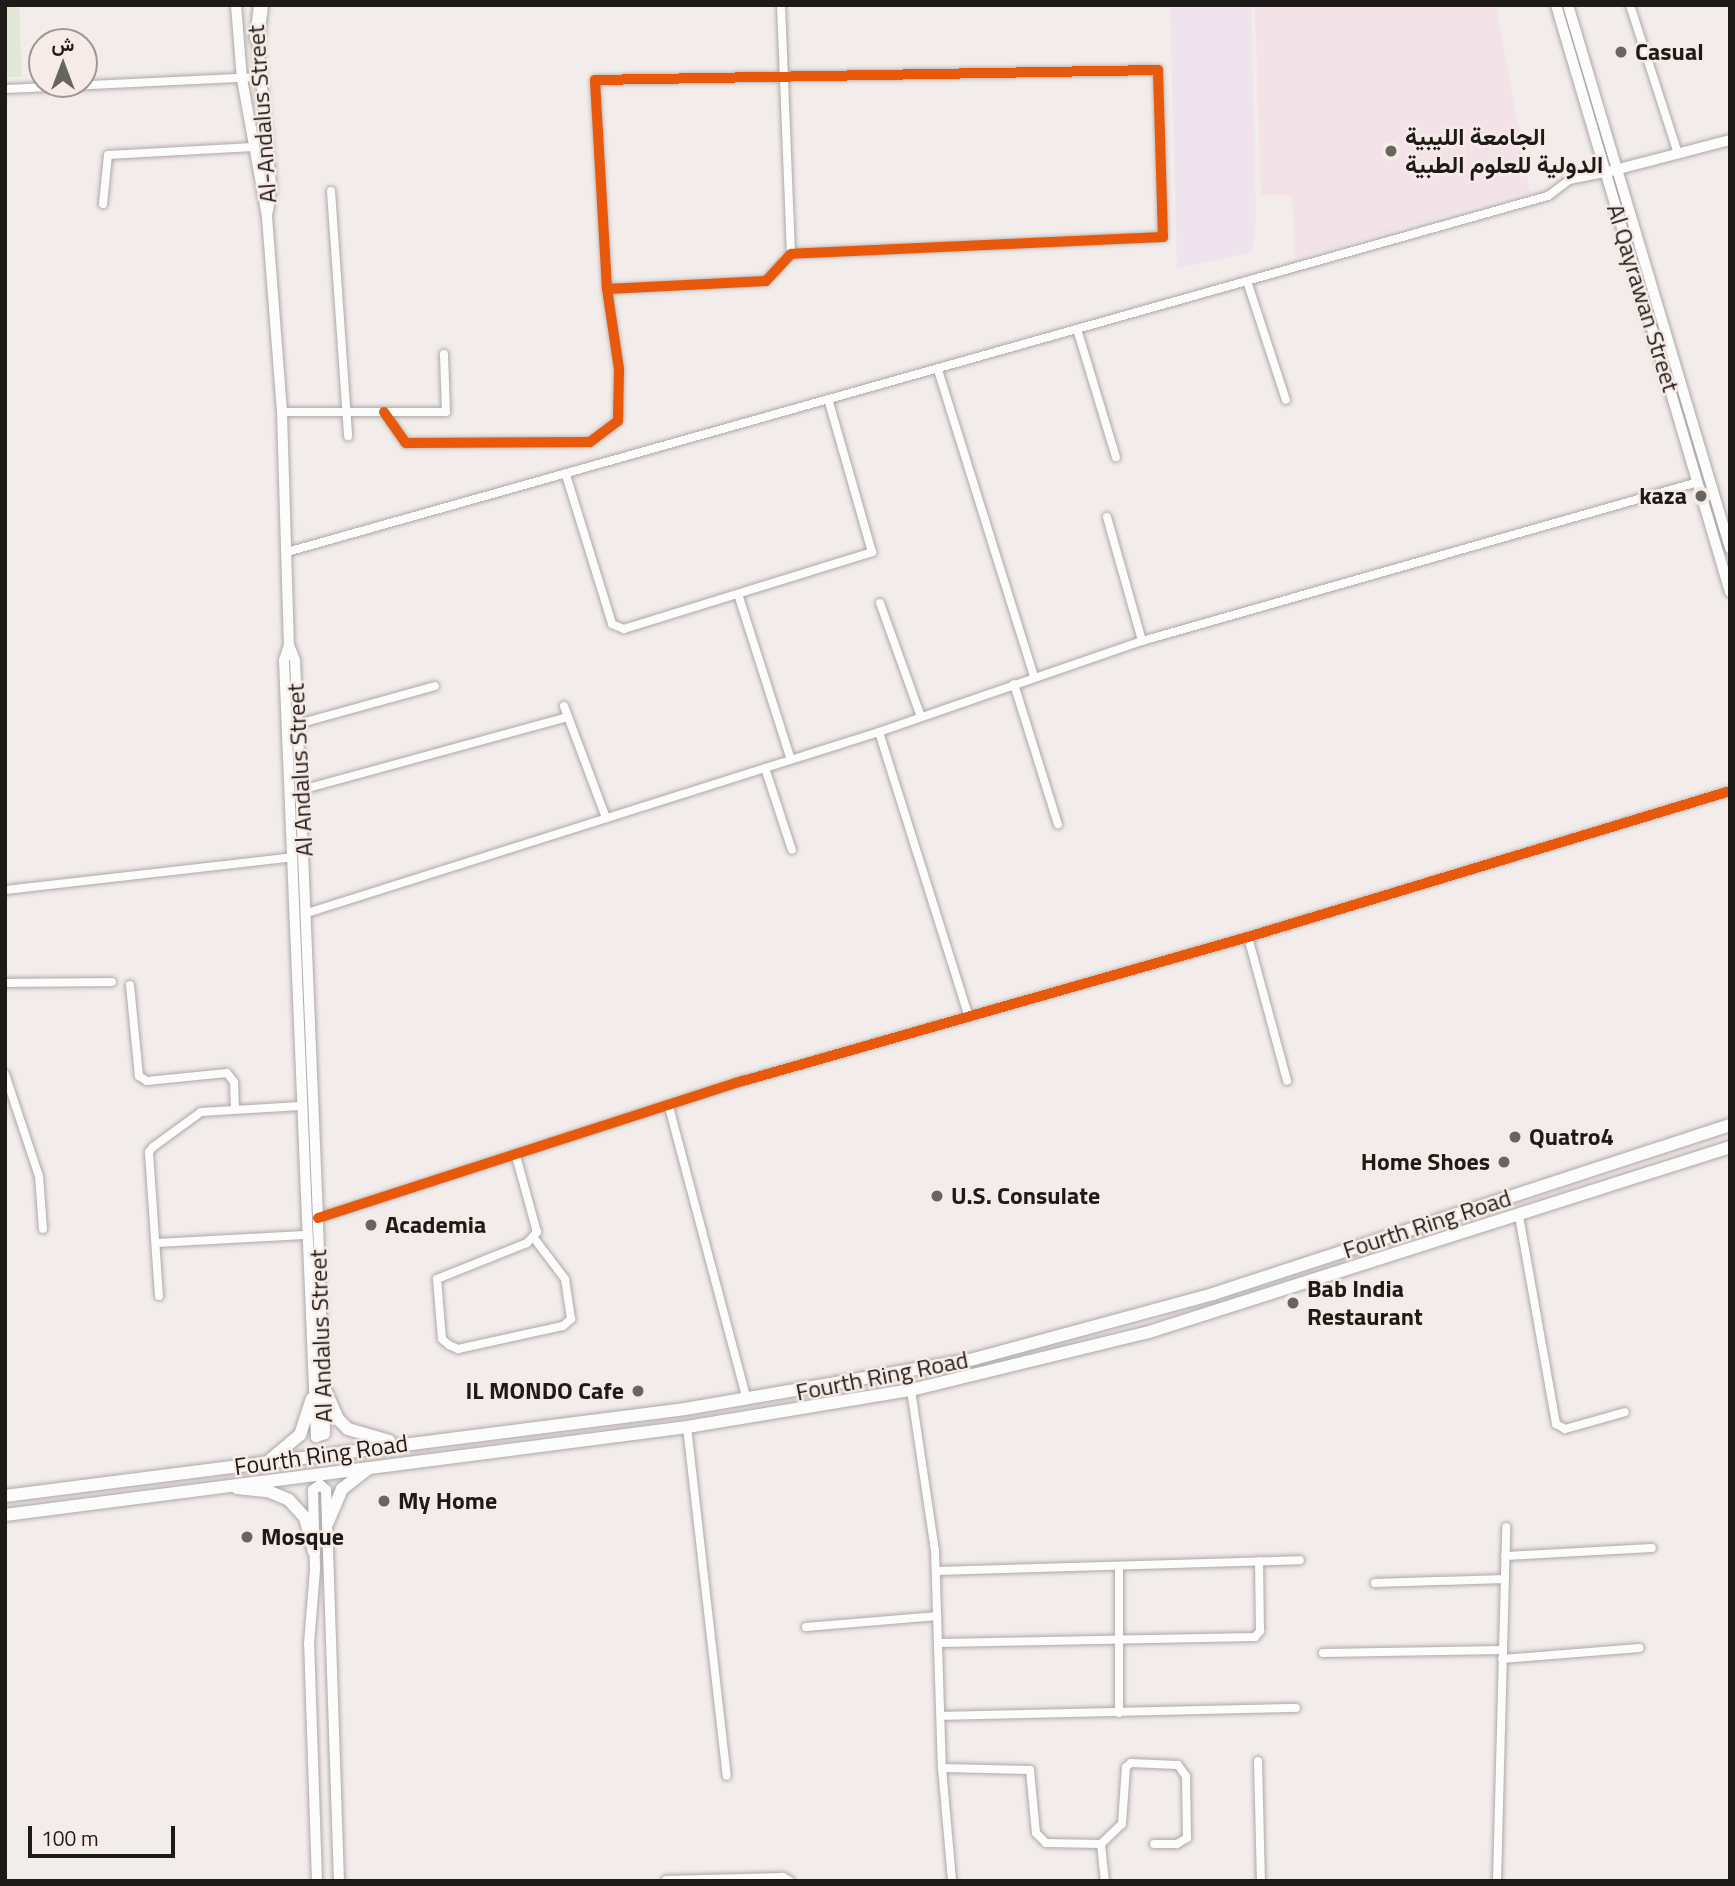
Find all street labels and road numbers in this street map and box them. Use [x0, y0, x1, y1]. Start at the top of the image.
street label: Al-Andalus Street [241, 24, 283, 204]
street label: Al Qayrawan Street [1601, 201, 1685, 395]
street label: Al Andalus Street [281, 683, 319, 857]
street label: Fourth Ring Road [1339, 1183, 1515, 1265]
street label: Al Andalus Street [304, 1249, 338, 1423]
street label: Fourth Ring Road [793, 1345, 971, 1407]
street label: Fourth Ring Road [232, 1429, 410, 1481]

